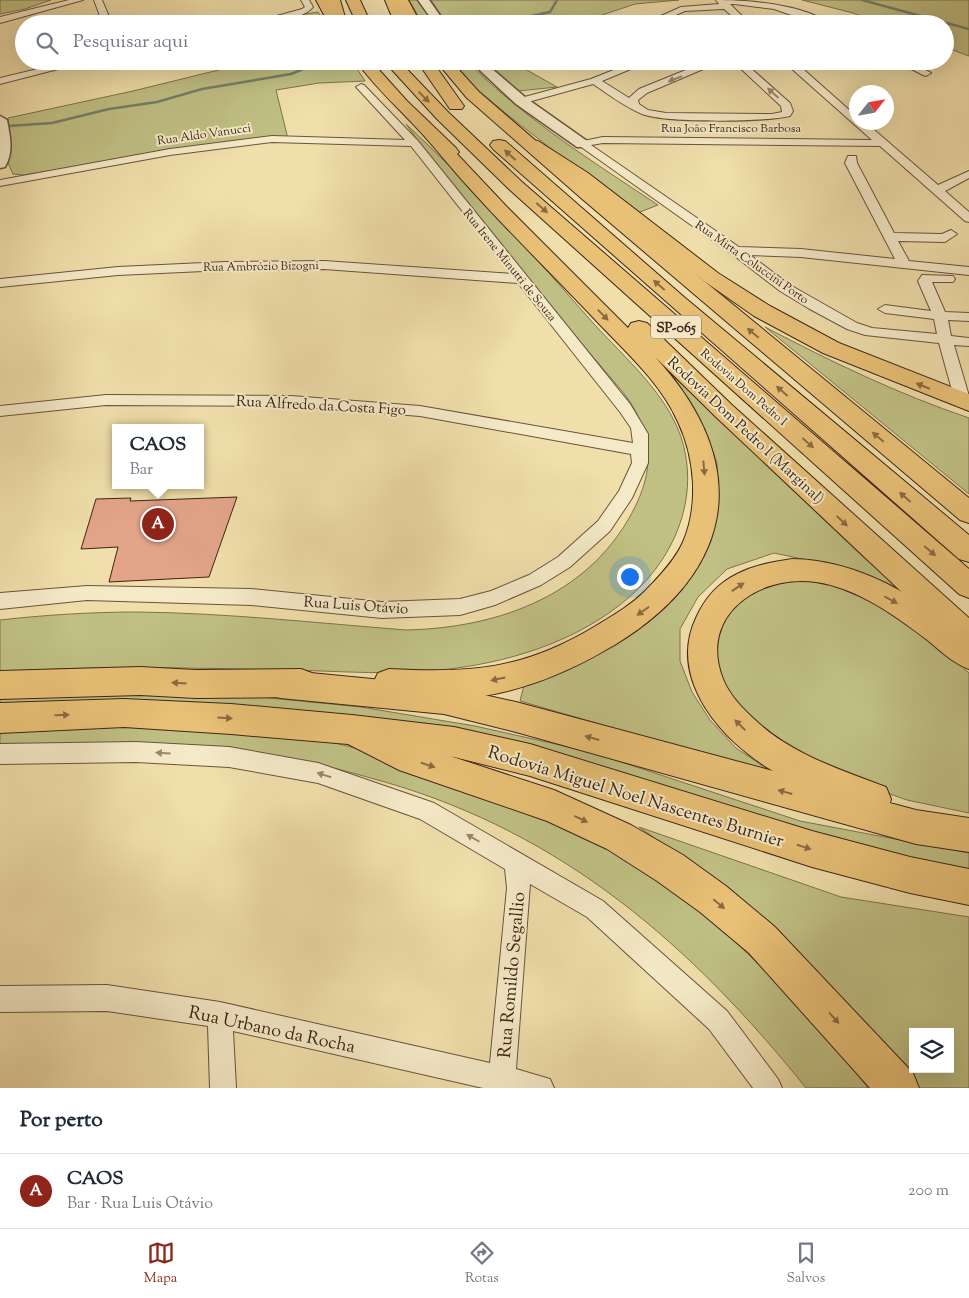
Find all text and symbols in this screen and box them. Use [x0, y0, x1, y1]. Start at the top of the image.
search box [15, 15, 954, 70]
icon: search [33, 29, 61, 57]
text: Pesquisar aqui [73, 29, 188, 56]
one-way arrow [668, 76, 682, 84]
north arrow [849, 85, 894, 130]
one-way arrow [767, 87, 779, 99]
one-way arrow [418, 91, 430, 103]
street label: Rua Aldo Vanucci [156, 119, 253, 150]
street label: Rua João Francisco Barbosa [661, 120, 801, 138]
one-way arrow [504, 149, 517, 160]
one-way arrow [536, 203, 549, 214]
street label: Rua Irene Minutti de Souza [458, 205, 561, 326]
street label: Rua Mirta Coluccini Porto [691, 217, 812, 309]
street label: Rua Ambrózio Bizogni [203, 257, 320, 277]
one-way arrow [653, 279, 665, 291]
one-way arrow [597, 309, 609, 321]
road number: SP-065 [651, 316, 701, 338]
one-way arrow [747, 327, 760, 338]
street label: Rodovia Dom Pedro I [696, 345, 791, 431]
street label: Rodovia Dom Pedro I (Marginal) [662, 352, 828, 510]
one-way arrow [916, 381, 931, 389]
one-way arrow [776, 386, 788, 397]
street label: Rua Alfredo da Costa Figo [235, 392, 406, 421]
popup [112, 424, 204, 489]
text: CAOS [130, 432, 186, 459]
one-way arrow [872, 432, 885, 443]
one-way arrow [802, 438, 815, 449]
text: Bar [130, 459, 153, 482]
one-way arrow [700, 460, 708, 476]
one-way arrow [899, 491, 912, 502]
pin: A [142, 505, 174, 543]
one-way arrow [836, 515, 848, 527]
one-way arrow [923, 545, 935, 557]
your location [617, 564, 643, 590]
one-way arrow [732, 582, 745, 592]
street label: Rua Luis Otávio [303, 592, 409, 621]
one-way arrow [884, 596, 899, 604]
one-way arrow [637, 606, 650, 616]
one-way arrow [490, 675, 505, 683]
one-way arrow [170, 679, 186, 687]
one-way arrow [55, 711, 71, 719]
one-way arrow [217, 715, 233, 723]
one-way arrow [734, 720, 746, 732]
one-way arrow [584, 734, 599, 742]
street label: Rodovia Miguel Noel Nascentes Burnier [484, 740, 787, 856]
one-way arrow [155, 749, 171, 757]
one-way arrow [421, 761, 436, 769]
one-way arrow [316, 771, 331, 778]
one-way arrow [778, 788, 793, 796]
one-way arrow [574, 815, 588, 823]
one-way arrow [466, 833, 479, 842]
one-way arrow [797, 843, 812, 851]
street label: Rua Romildo Segallio [493, 891, 533, 1059]
one-way arrow [712, 899, 725, 910]
street label: Rua Urbano da Rocha [186, 1001, 357, 1061]
one-way arrow [828, 1012, 840, 1024]
map controls [909, 1028, 954, 1073]
button: layers [909, 1028, 954, 1073]
text: Por perto [20, 1106, 103, 1136]
text: CAOS [67, 1166, 124, 1193]
text: A [30, 1180, 43, 1203]
text: 200 m [908, 1180, 949, 1203]
text: Bar · Rua Luis Otávio [67, 1193, 213, 1216]
tab: Mapa [144, 1239, 177, 1289]
tab: Rotas [465, 1239, 499, 1289]
tab: Salvos [787, 1239, 825, 1289]

